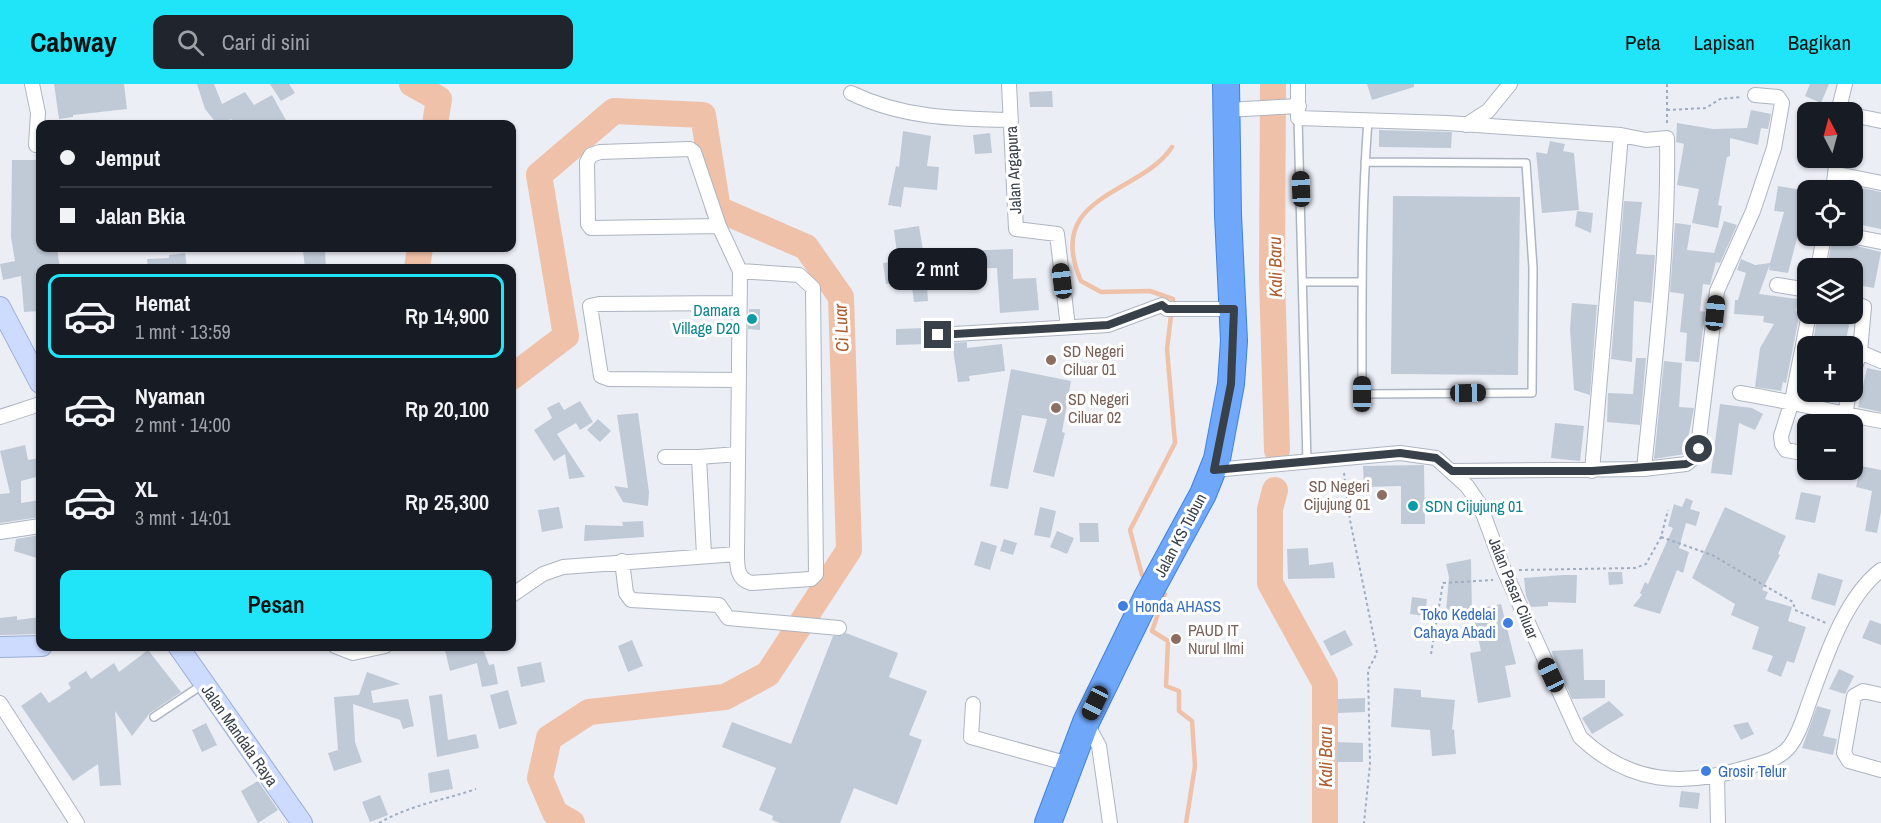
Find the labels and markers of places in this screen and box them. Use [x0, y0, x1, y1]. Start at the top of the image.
place label: Damara Village D20 [672, 299, 741, 339]
marker: Damara Village D20 [745, 312, 759, 326]
place label: SD Negeri Ciluar 01 [1063, 340, 1124, 380]
marker: SD Negeri Ciluar 01 [1044, 353, 1058, 367]
place label: SD Negeri Ciluar 02 [1068, 388, 1129, 428]
marker: SD Negeri Ciluar 02 [1049, 401, 1063, 415]
place label: SD Negeri Cijujung 01 [1304, 475, 1371, 515]
marker: SD Negeri Cijujung 01 [1375, 488, 1389, 502]
place label: SDN Cijujung 01 [1425, 495, 1523, 517]
marker: SDN Cijujung 01 [1406, 499, 1420, 513]
place label: Honda AHASS [1135, 595, 1221, 617]
marker: Honda AHASS [1116, 599, 1130, 613]
place label: Toko Kedelai Cahaya Abadi [1414, 603, 1496, 643]
marker: Toko Kedelai Cahaya Abadi [1501, 616, 1515, 630]
place label: PAUD IT Nurul Ilmi [1188, 619, 1244, 659]
marker: PAUD IT Nurul Ilmi [1169, 632, 1183, 646]
place label: Grosir Telur [1718, 760, 1787, 782]
marker: Grosir Telur [1699, 764, 1713, 778]

